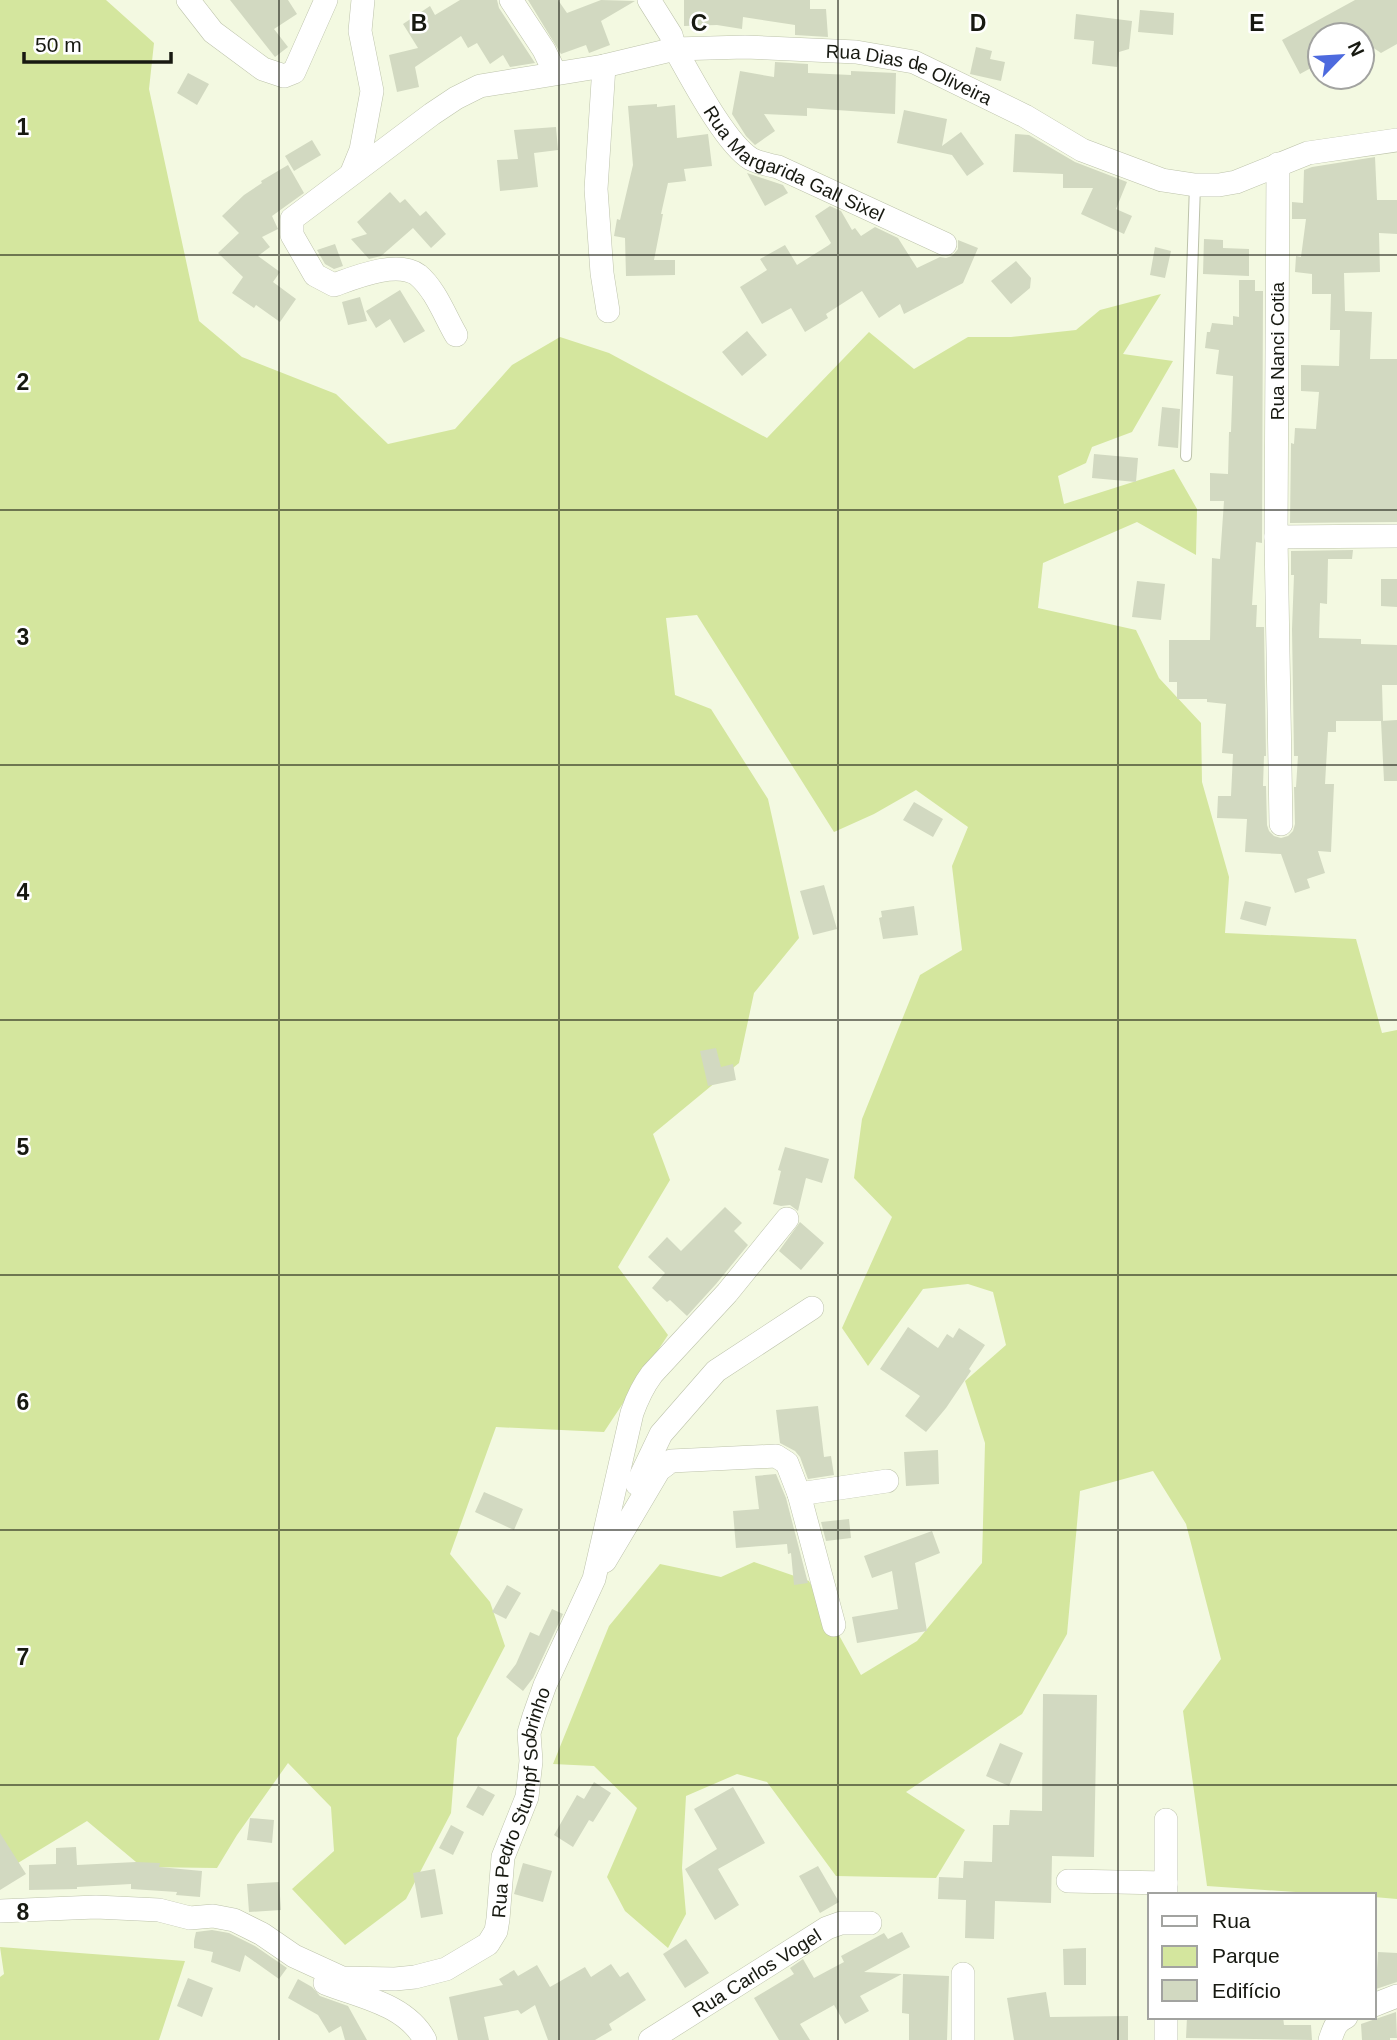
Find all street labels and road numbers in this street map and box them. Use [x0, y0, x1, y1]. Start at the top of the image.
street label: Rua Dias de Oliveira [825, 40, 996, 109]
street label: Rua Margarida Gall Sixel [700, 102, 888, 225]
street label: Rua Nanci Cotia [1267, 281, 1288, 420]
street label: Rua Pedro Stumpf Sobrinho [488, 1684, 554, 1919]
street label: Rua Carlos Vogel [688, 1924, 825, 2021]

